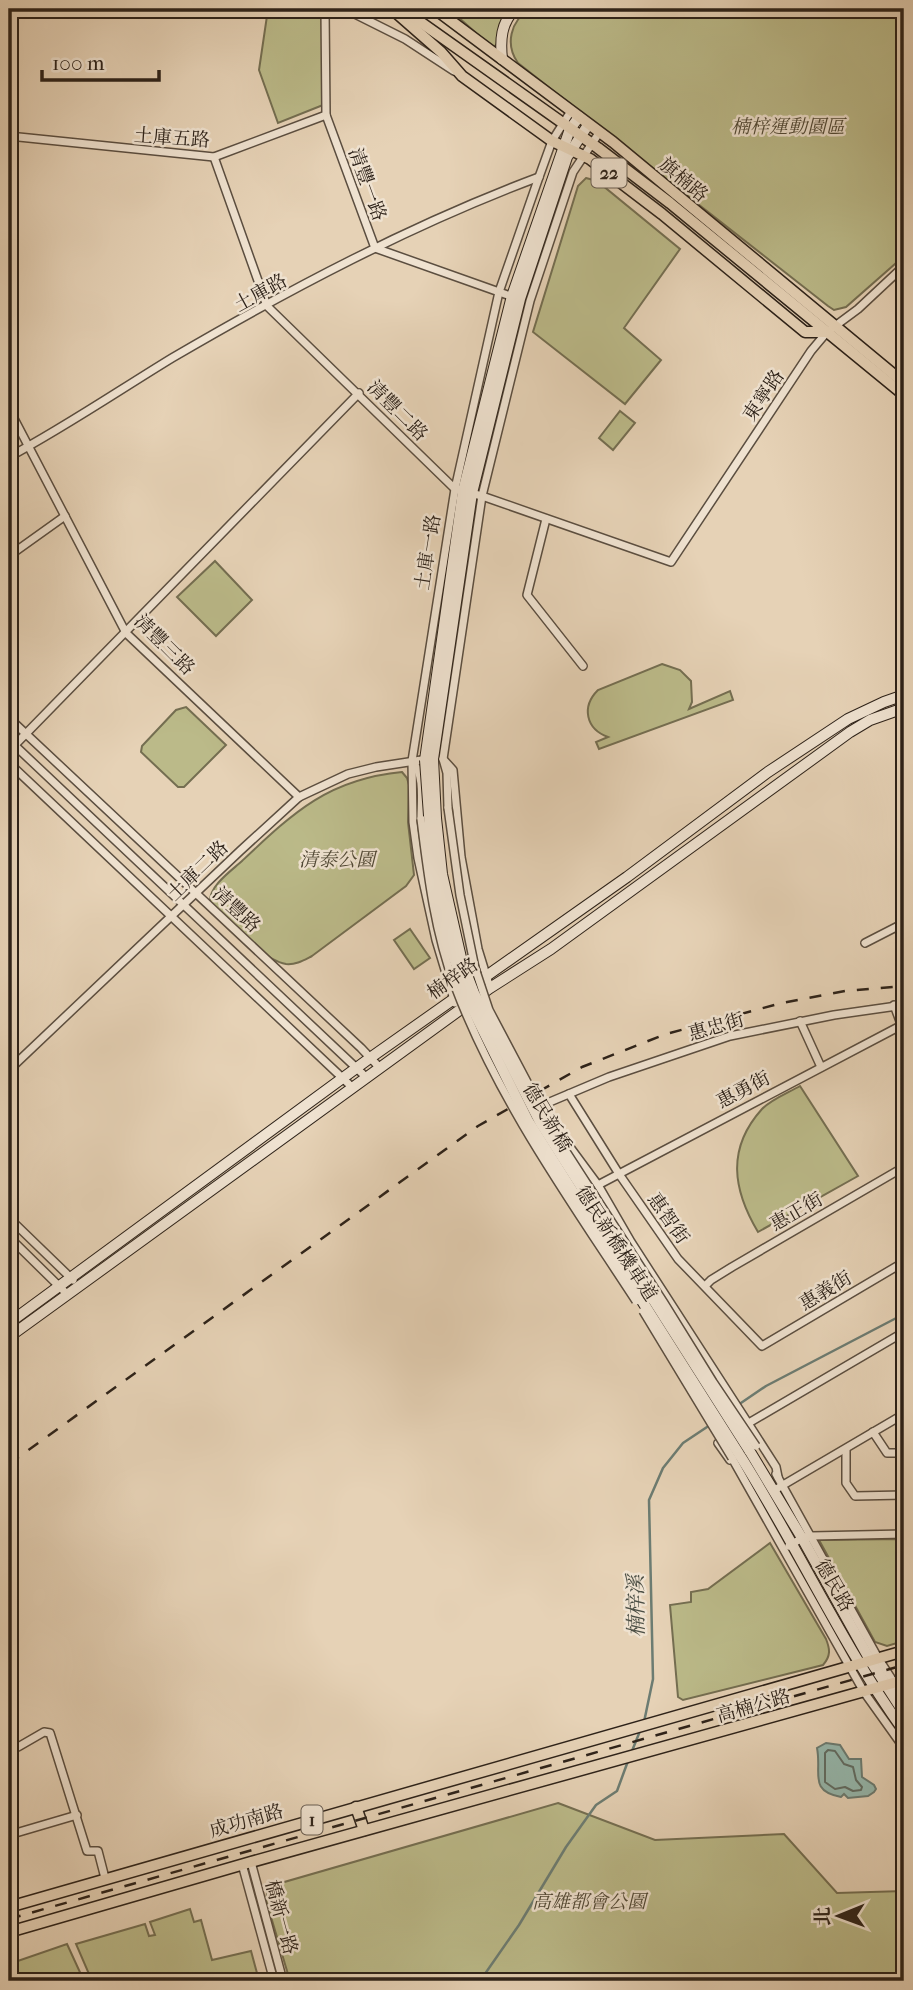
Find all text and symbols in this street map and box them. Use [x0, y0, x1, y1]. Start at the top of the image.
scale bar [42, 38, 159, 82]
text: 100 m [52, 51, 105, 75]
park label: 楠梓運動園區 [731, 116, 847, 138]
street label: 土庫五路 [133, 124, 211, 152]
street label: 清豐一路 [344, 145, 390, 224]
street label: 旗楠路 [654, 153, 712, 207]
road number: 22 [592, 158, 626, 188]
street label: 土庫路 [230, 269, 291, 316]
street label: 東寧路 [739, 366, 789, 425]
street label: 清豐二路 [363, 376, 432, 445]
street label: 土庫一路 [411, 513, 445, 591]
street label: 清豐三路 [130, 610, 199, 679]
street label: 土庫二路 [163, 836, 233, 905]
park label: 清泰公園 [299, 849, 378, 871]
street label: 清豐路 [208, 882, 265, 937]
street label: 楠梓路 [423, 953, 482, 1004]
street label: 惠忠街 [686, 1009, 747, 1045]
street label: 惠勇街 [713, 1067, 774, 1113]
street label: 德民新橋 [518, 1079, 576, 1156]
street label: 德民新橋機車道 [571, 1182, 662, 1305]
street label: 惠正街 [766, 1188, 827, 1236]
street label: 惠智街 [643, 1189, 694, 1248]
street label: 惠義街 [795, 1267, 856, 1315]
street label: 德民路 [810, 1555, 858, 1616]
water label: 楠梓溪 [623, 1572, 649, 1638]
street label: 高楠公路 [714, 1685, 793, 1727]
street label: 成功南路 [207, 1800, 286, 1842]
road number: 1 [302, 1806, 322, 1834]
street label: 橋新一路 [261, 1878, 301, 1957]
north arrow [804, 1882, 874, 1952]
park label: 高雄都會公園 [532, 1891, 649, 1913]
text: 北 [812, 1907, 834, 1926]

